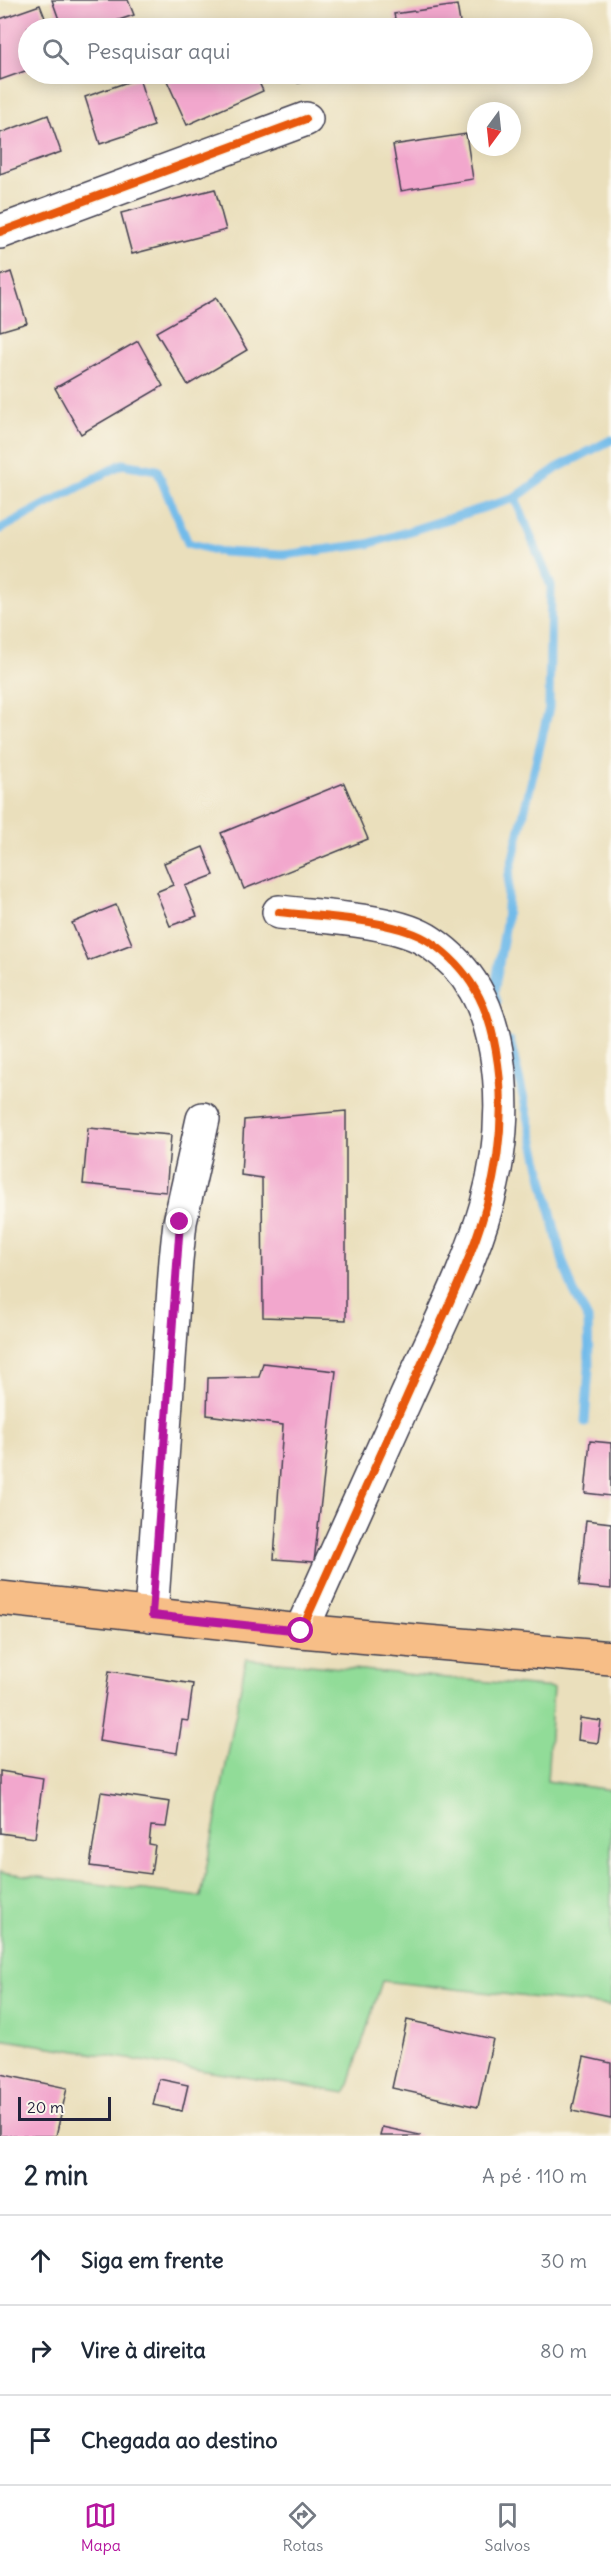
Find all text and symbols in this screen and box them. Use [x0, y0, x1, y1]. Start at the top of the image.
search box [18, 18, 593, 84]
icon: search [39, 35, 72, 68]
text: Pesquisar aqui [87, 37, 230, 65]
north arrow [467, 102, 521, 156]
route end [166, 1208, 192, 1234]
route start [287, 1617, 313, 1643]
scale bar [18, 2094, 111, 2122]
text: 20 m [27, 2097, 64, 2117]
text: 2 min [24, 2159, 88, 2192]
text: A pé · 110 m [482, 2163, 587, 2188]
icon: ahead [24, 2244, 57, 2277]
text: Siga em frente [81, 2246, 224, 2274]
text: 30 m [540, 2248, 587, 2273]
icon: right [24, 2334, 57, 2367]
text: Vire à direita [81, 2336, 206, 2364]
text: 80 m [540, 2338, 587, 2363]
icon: arrive [24, 2424, 57, 2457]
text: Chegada ao destino [81, 2426, 278, 2454]
tab: Mapa [81, 2499, 121, 2555]
tab: Rotas [282, 2499, 323, 2555]
tab: Salvos [485, 2499, 530, 2555]

